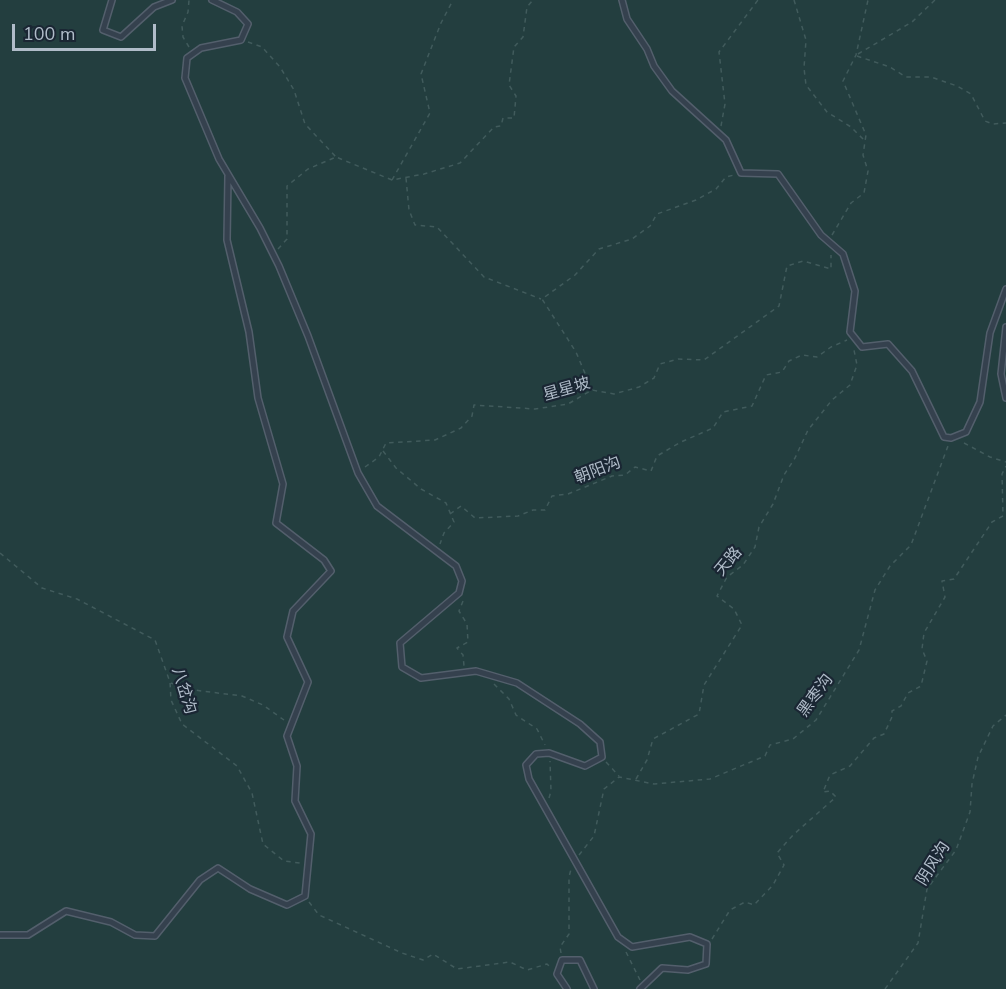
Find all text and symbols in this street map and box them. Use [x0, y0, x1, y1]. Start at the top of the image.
scale bar [15, 12, 159, 50]
text: 100 m [23, 22, 75, 46]
street label: 星星坡 [541, 374, 593, 406]
street label: 朝阳沟 [572, 453, 624, 489]
street label: 天路 [711, 544, 747, 580]
street label: 八岔沟 [167, 665, 199, 717]
street label: 黑枣沟 [794, 671, 838, 721]
street label: 阴风沟 [913, 839, 955, 889]

